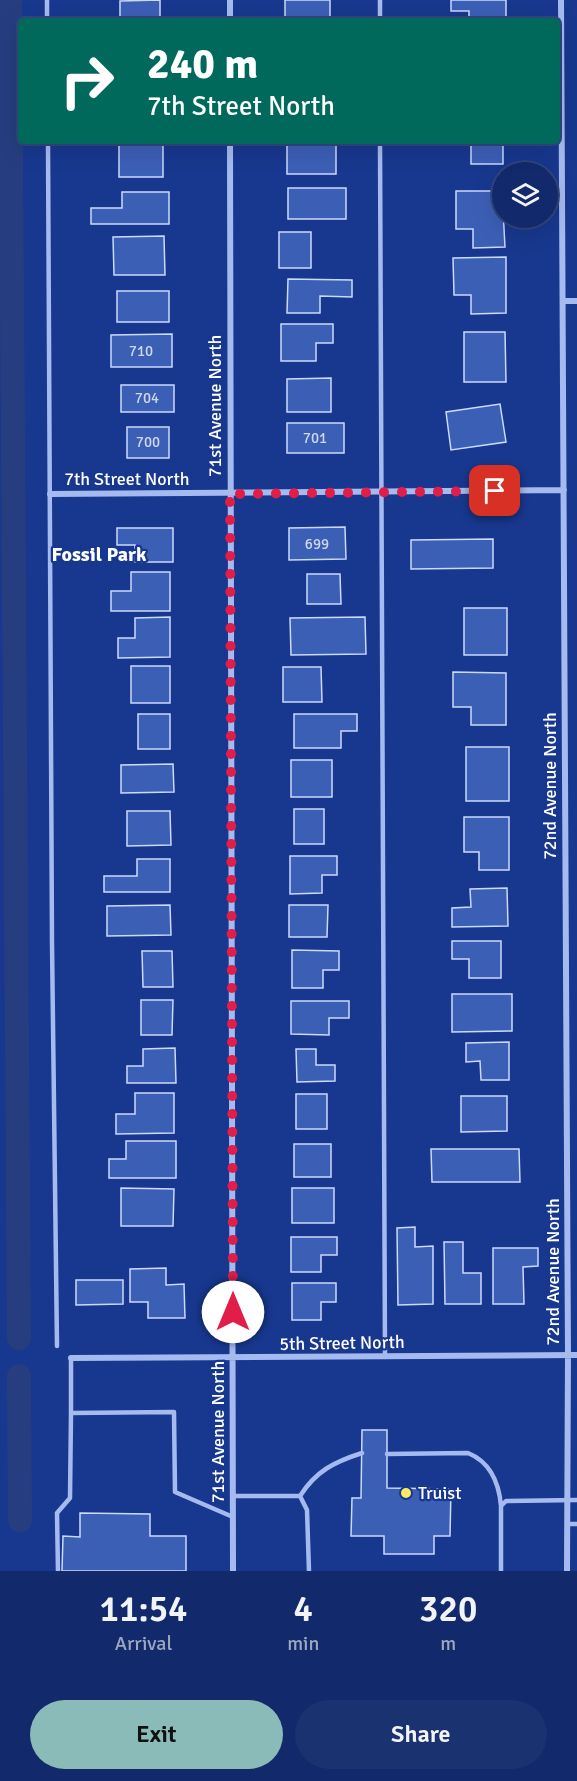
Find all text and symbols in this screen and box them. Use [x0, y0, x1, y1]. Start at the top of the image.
text: 240 m [147, 39, 258, 90]
icon: right [48, 42, 126, 120]
text: 7th Street North [147, 90, 335, 123]
map controls [492, 162, 558, 228]
button: layers [492, 162, 558, 228]
street label: 71st Avenue North [204, 335, 226, 477]
house number: 710 [129, 342, 153, 360]
house number: 704 [135, 389, 159, 407]
house number: 701 [303, 429, 327, 447]
house number: 700 [136, 433, 160, 451]
pin [469, 465, 520, 516]
street label: 7th Street North [64, 468, 190, 490]
icon: arrive [478, 474, 511, 507]
house number: 699 [305, 535, 329, 553]
district label: Fossil Park [52, 542, 147, 567]
street label: 72nd Avenue North [539, 712, 561, 860]
street label: 72nd Avenue North [542, 1198, 564, 1346]
position arrow [201, 1280, 265, 1344]
street label: 5th Street North [279, 1331, 405, 1355]
street label: 71st Avenue North [207, 1361, 229, 1503]
place label: Truist [418, 1482, 461, 1504]
marker: Truist [399, 1486, 413, 1500]
text: 11:54 [100, 1587, 188, 1632]
text: 4 [294, 1587, 313, 1632]
text: 320 [419, 1587, 477, 1632]
text: Arrival [115, 1631, 172, 1656]
text: min [287, 1631, 319, 1656]
text: m [440, 1631, 456, 1656]
button: Exit [30, 1700, 283, 1769]
button: Share [295, 1700, 547, 1769]

